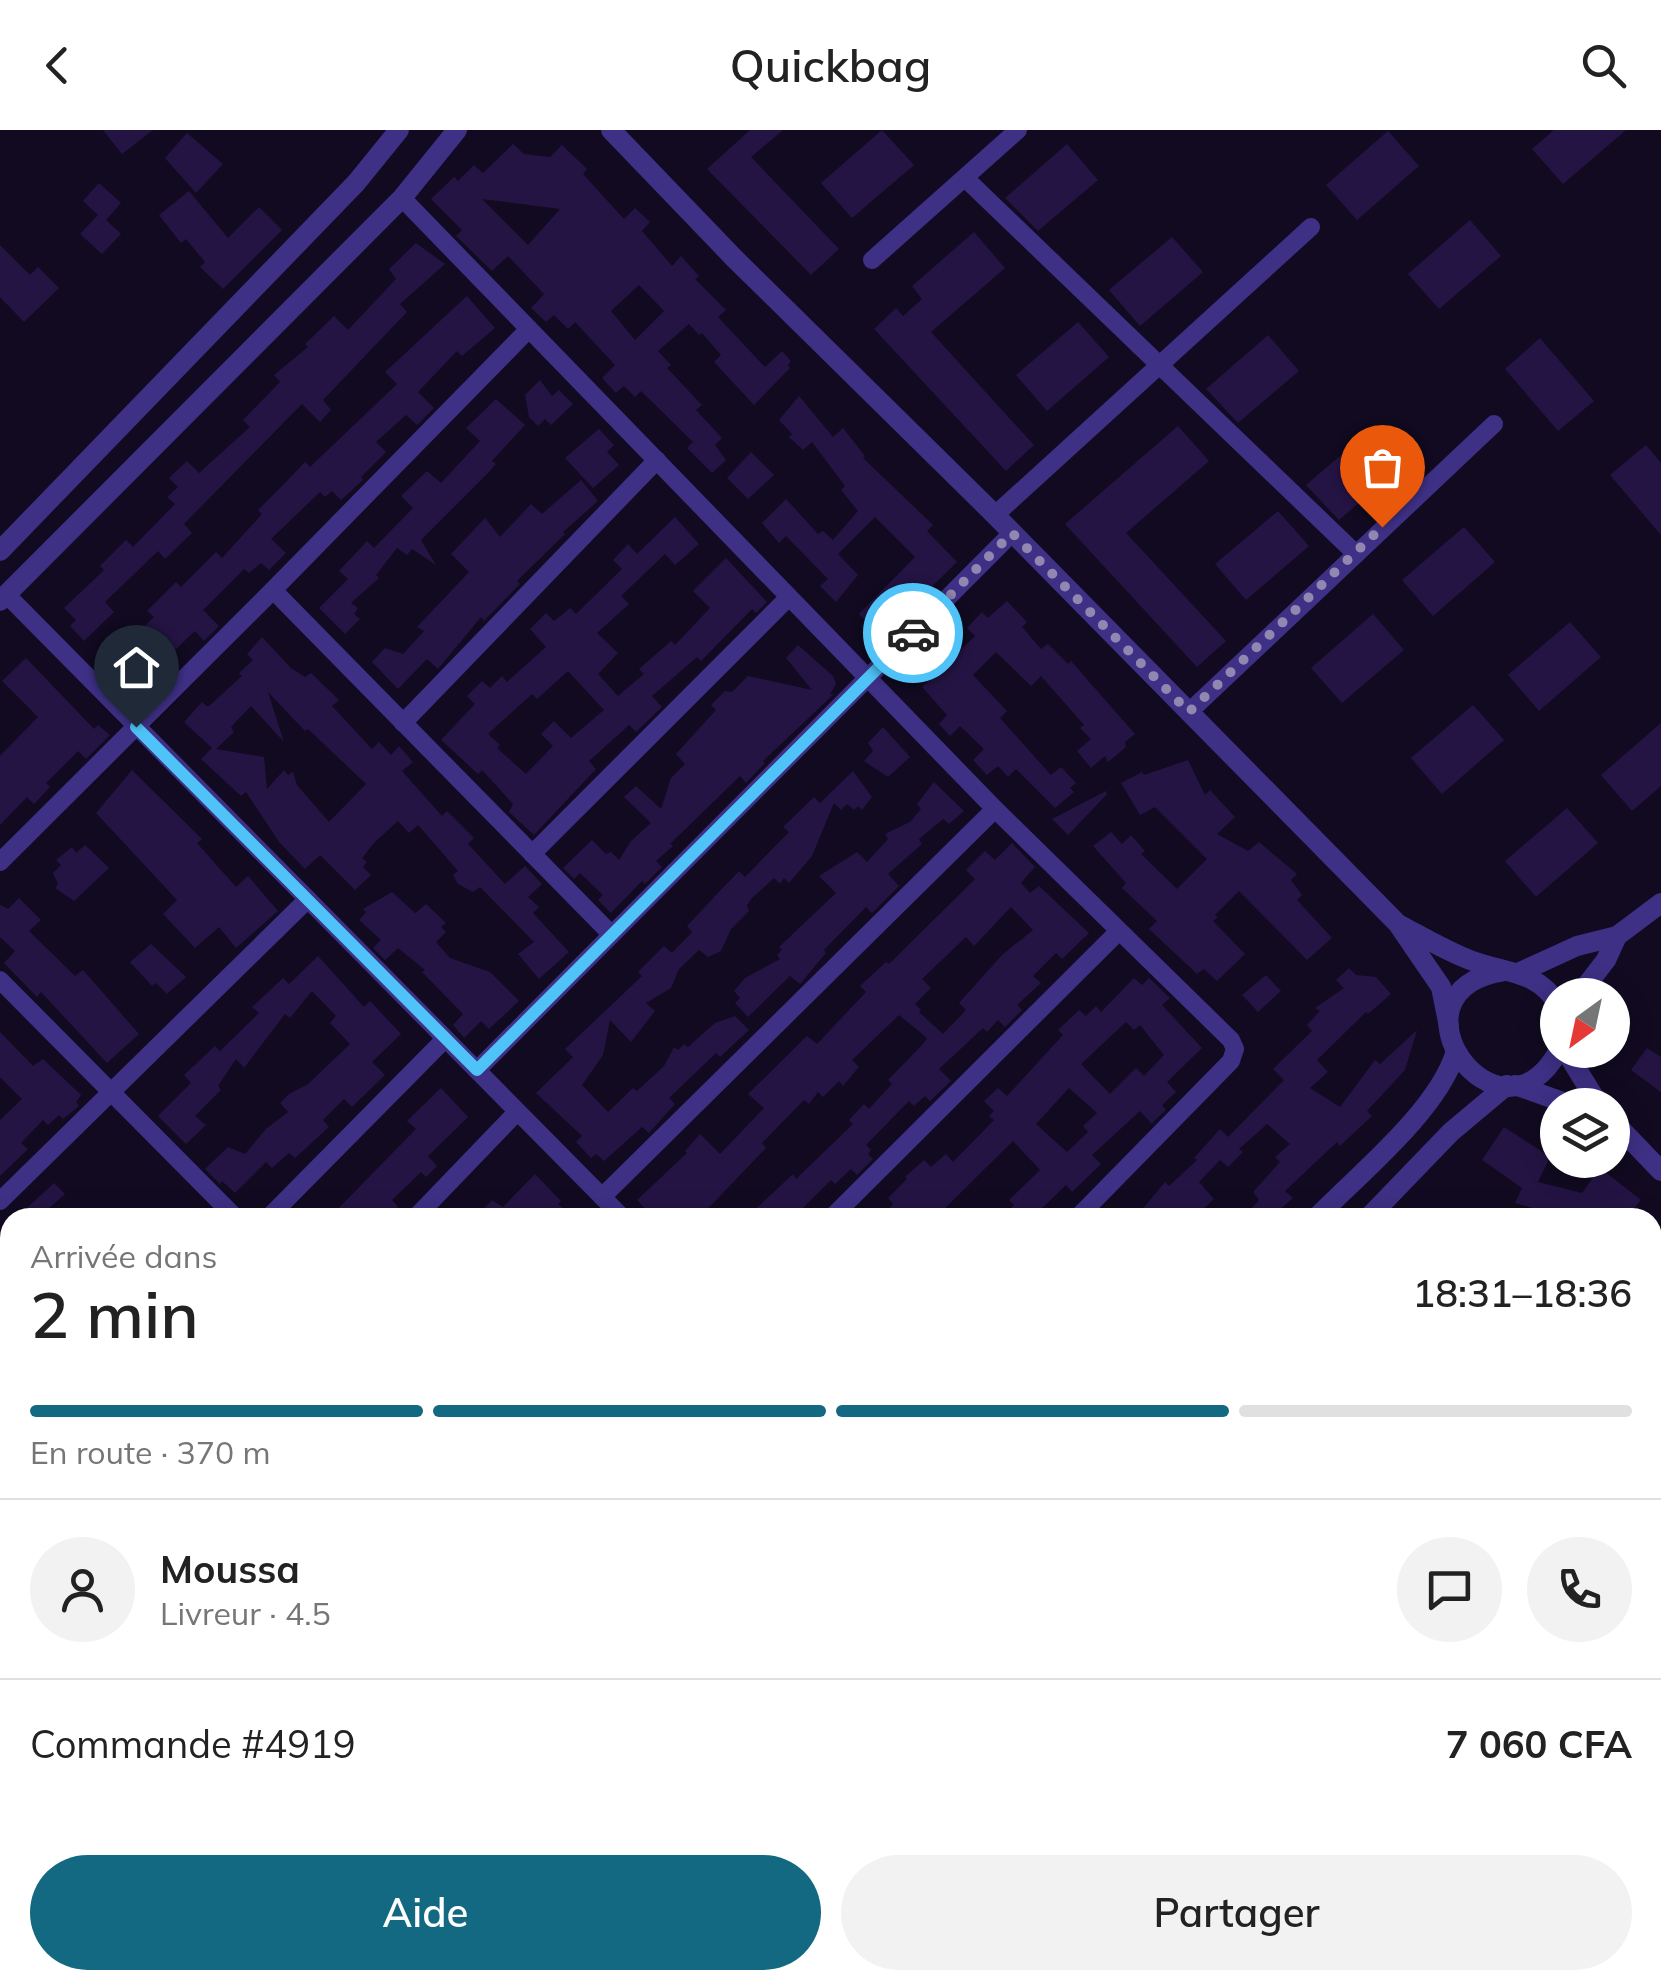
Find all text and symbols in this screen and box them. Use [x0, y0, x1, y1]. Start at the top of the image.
text: Quickbag [730, 37, 931, 93]
icon: back [30, 38, 85, 93]
icon: search [1576, 38, 1631, 93]
pin [1340, 425, 1425, 528]
icon: bag [1355, 440, 1410, 495]
courier [863, 583, 963, 683]
icon: car [886, 606, 941, 661]
pin [94, 625, 179, 728]
icon: home [109, 640, 164, 695]
north arrow [1540, 978, 1630, 1068]
map controls [1540, 978, 1630, 1178]
button: layers [1540, 1088, 1630, 1178]
text: Arrivée dans [30, 1236, 217, 1276]
text: 18:31–18:36 [1412, 1269, 1632, 1317]
text: 2 min [30, 1273, 199, 1354]
text: En route · 370 m [30, 1432, 271, 1472]
button: person [30, 1537, 135, 1642]
button: chat [1397, 1537, 1502, 1642]
button: phone [1527, 1537, 1632, 1642]
text: Moussa [160, 1545, 300, 1593]
text: Livreur · 4.5 [160, 1593, 331, 1633]
text: Commande #4919 [30, 1720, 356, 1768]
text: 7 060 CFA [1446, 1720, 1632, 1768]
button: Aide [30, 1855, 821, 1970]
button: Partager [841, 1855, 1632, 1970]

